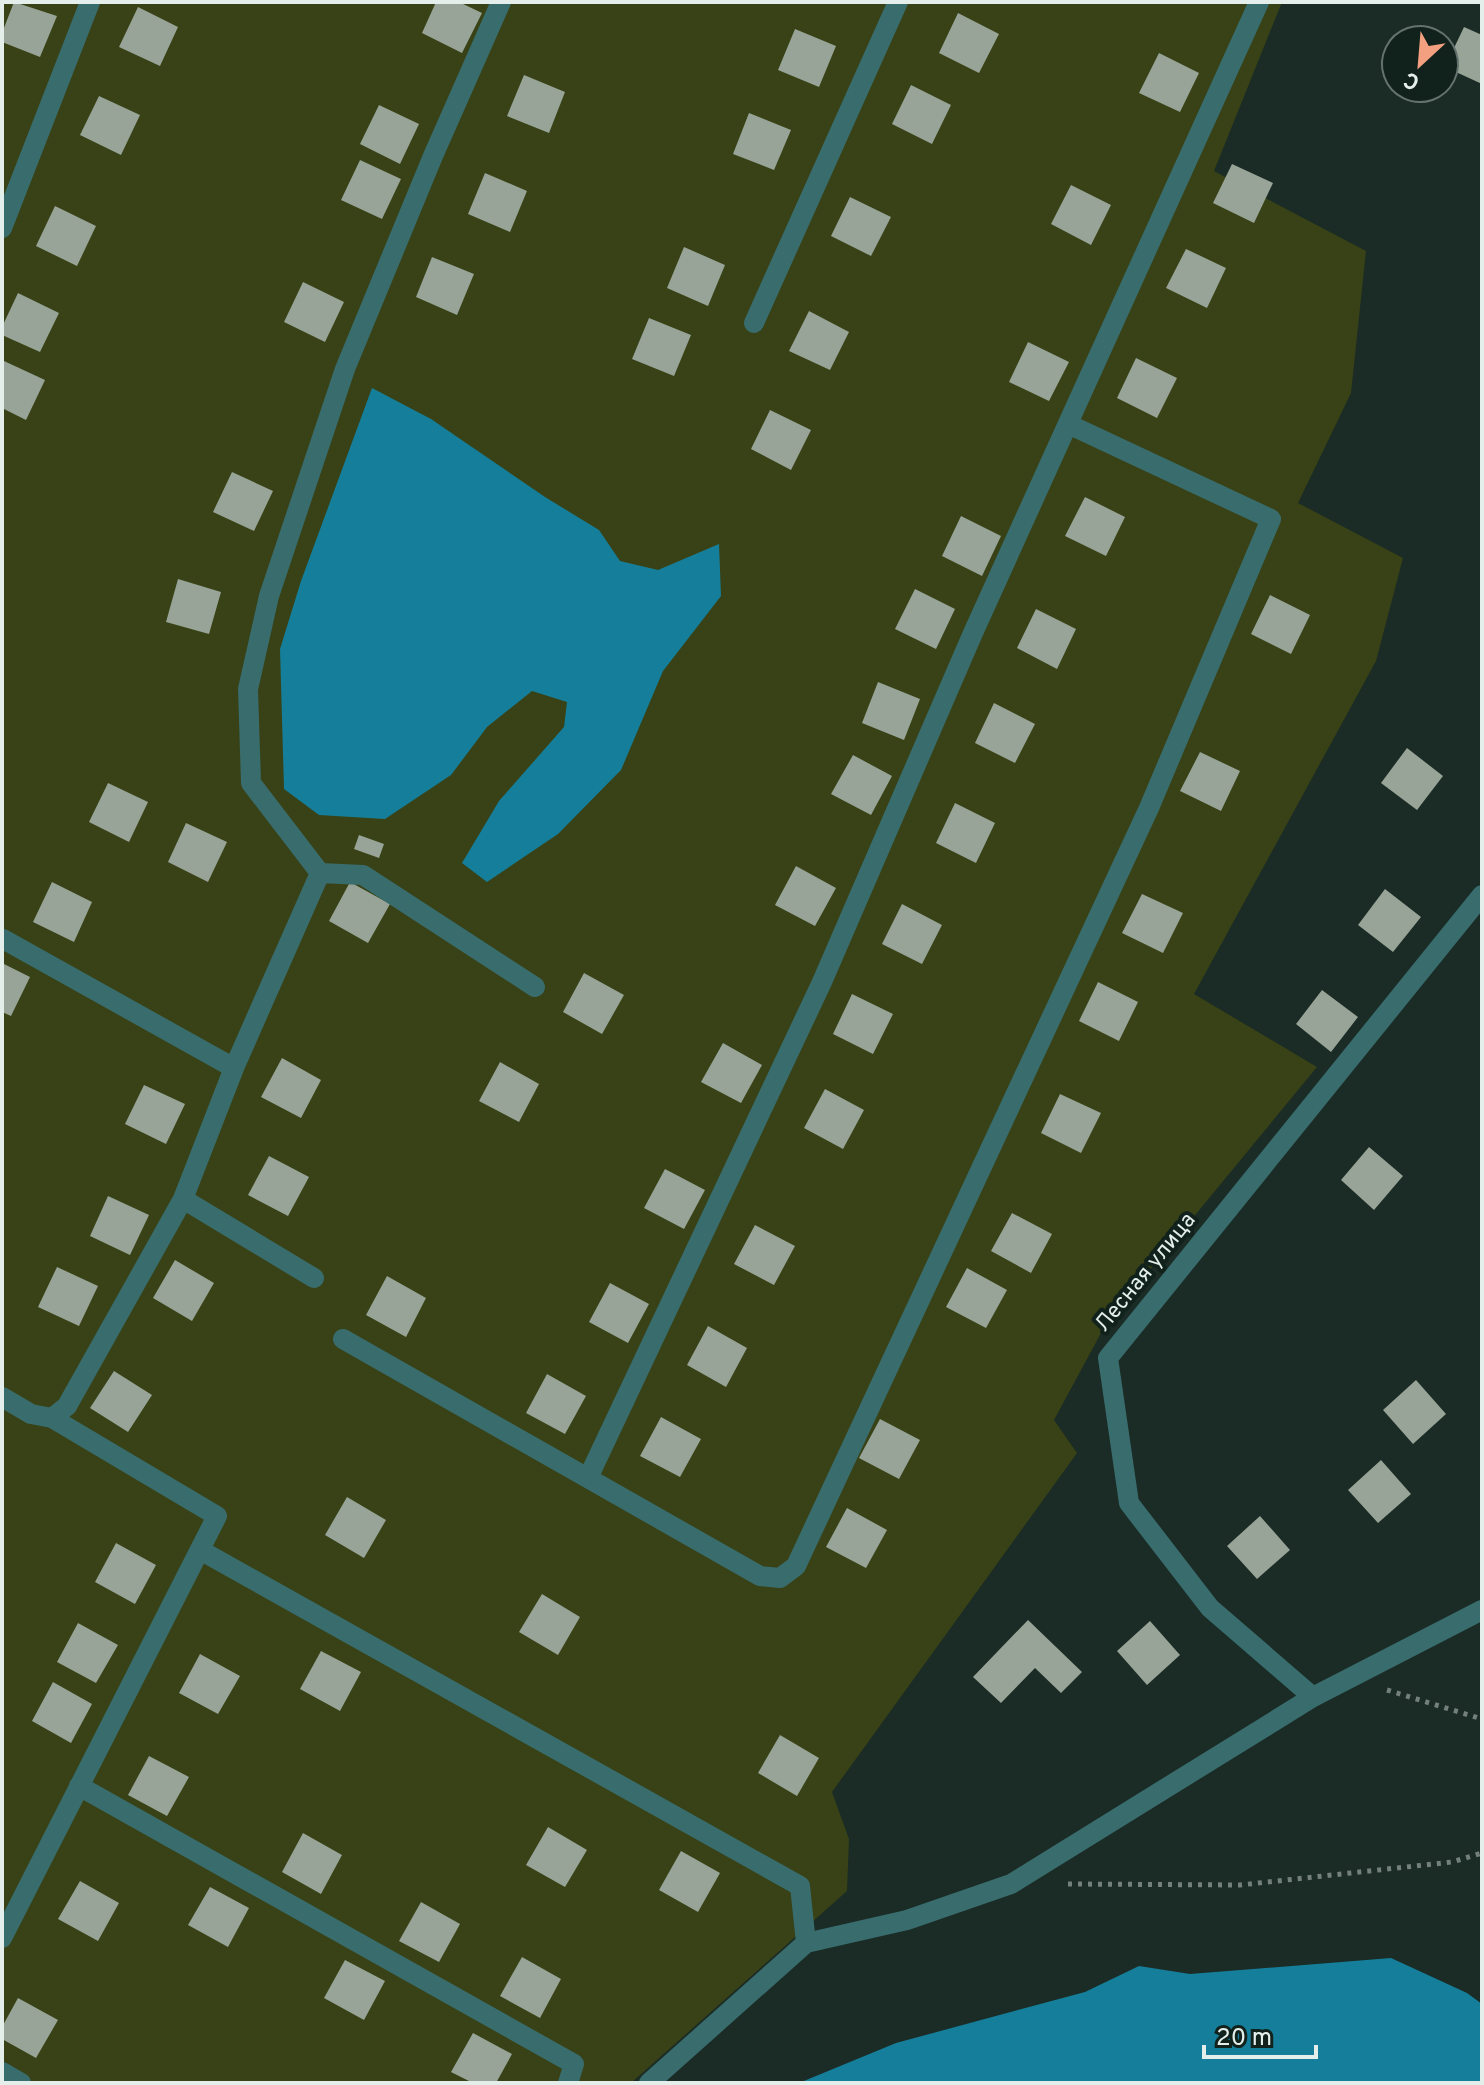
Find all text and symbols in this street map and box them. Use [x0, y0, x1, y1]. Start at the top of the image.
north arrow [1380, 24, 1460, 104]
text: С [1400, 65, 1425, 95]
street label: Лесная улица [1090, 1208, 1202, 1338]
scale bar [1204, 2009, 1316, 2059]
text: 20 m [1216, 2024, 1272, 2054]

